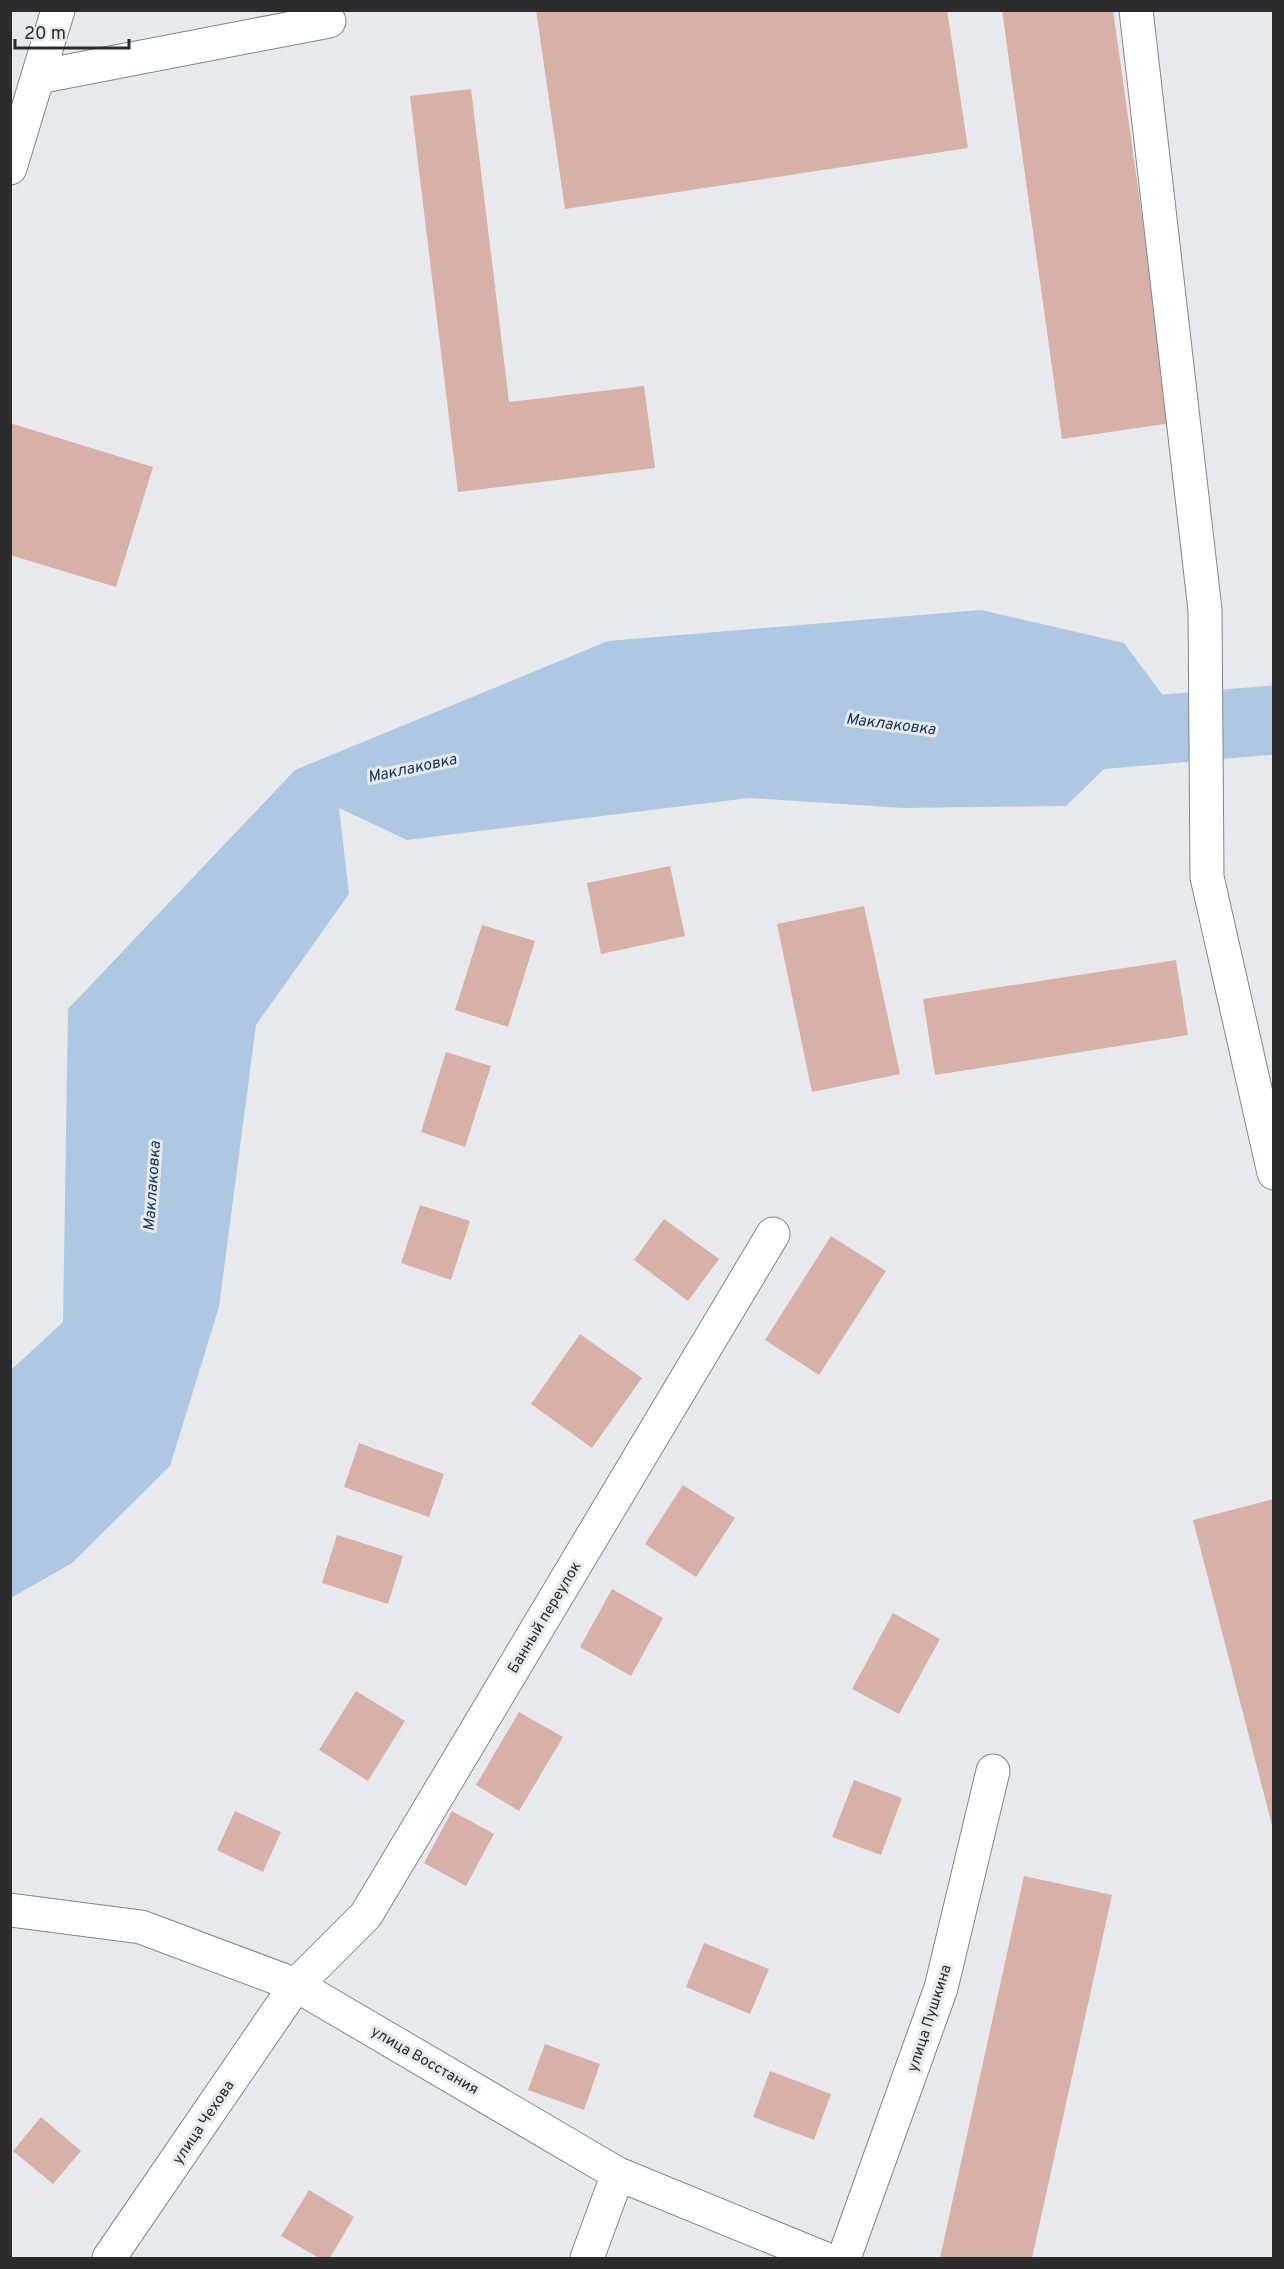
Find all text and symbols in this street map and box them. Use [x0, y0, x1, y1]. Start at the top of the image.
scale bar [15, 12, 129, 50]
text: 20 m [24, 23, 66, 46]
water label: Маклаковка [845, 710, 937, 741]
water label: Маклаковка [366, 750, 459, 788]
water label: Маклаковка [140, 1140, 166, 1232]
street label: Банный переулок [504, 1558, 586, 1677]
street label: улица Пушкина [904, 1962, 957, 2075]
street label: улица Восстания [367, 2023, 482, 2100]
street label: улица Чехова [169, 2077, 239, 2168]

